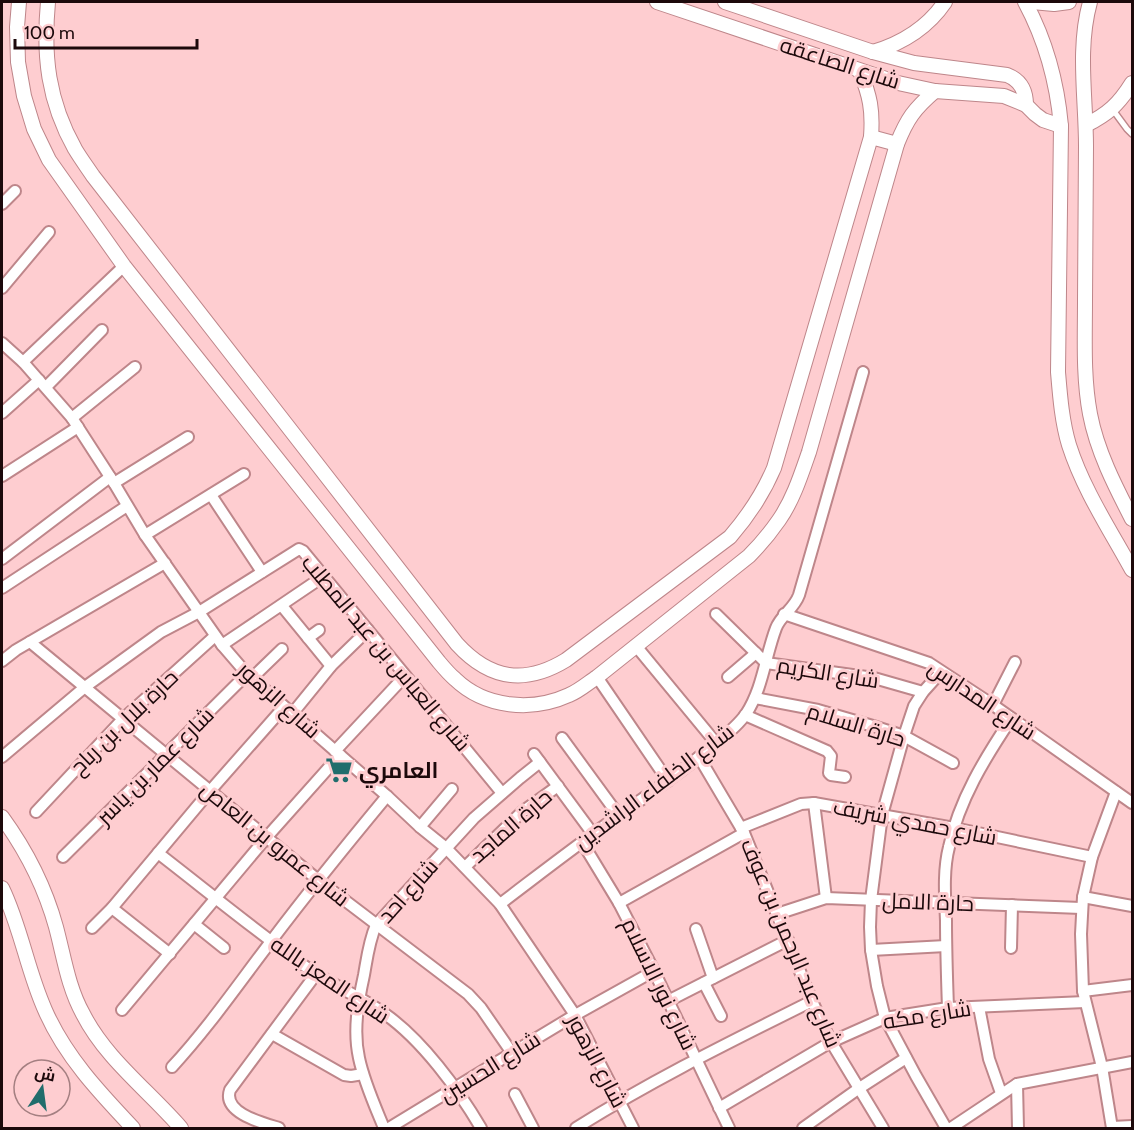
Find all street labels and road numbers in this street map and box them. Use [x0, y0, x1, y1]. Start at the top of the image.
street label: شارع الصاعقه [776, 31, 903, 96]
street label: شارع العباس بن عبد المطلب [295, 549, 476, 758]
street label: شارع الكريم [775, 652, 881, 696]
street label: شارع الزهور [230, 654, 326, 745]
street label: شارع المدارس [922, 654, 1041, 747]
street label: حارة بلال بن رباح [64, 664, 184, 781]
street label: حارة السلام [803, 697, 909, 755]
street label: شارع عمار بن ياسر [89, 701, 220, 833]
street label: شارع الخلفاء الراشدين [569, 718, 740, 857]
street label: شارع عمرو بن العاص [194, 776, 355, 913]
street label: حارة الماجد [465, 783, 557, 869]
street label: شارع حمدي شريف [830, 793, 999, 854]
street label: شارع عبد الرحمن بن عوف [734, 834, 847, 1052]
street label: شارع احد [372, 853, 445, 929]
street label: حارة الامل [882, 887, 974, 917]
street label: شارع نور الاسلام [614, 913, 703, 1055]
street label: شارع المعز بالله [265, 930, 395, 1031]
street label: شارع مكه [881, 995, 973, 1036]
street label: شارع الزهور [559, 1008, 633, 1113]
street label: شارع الحسين [435, 1025, 546, 1109]

